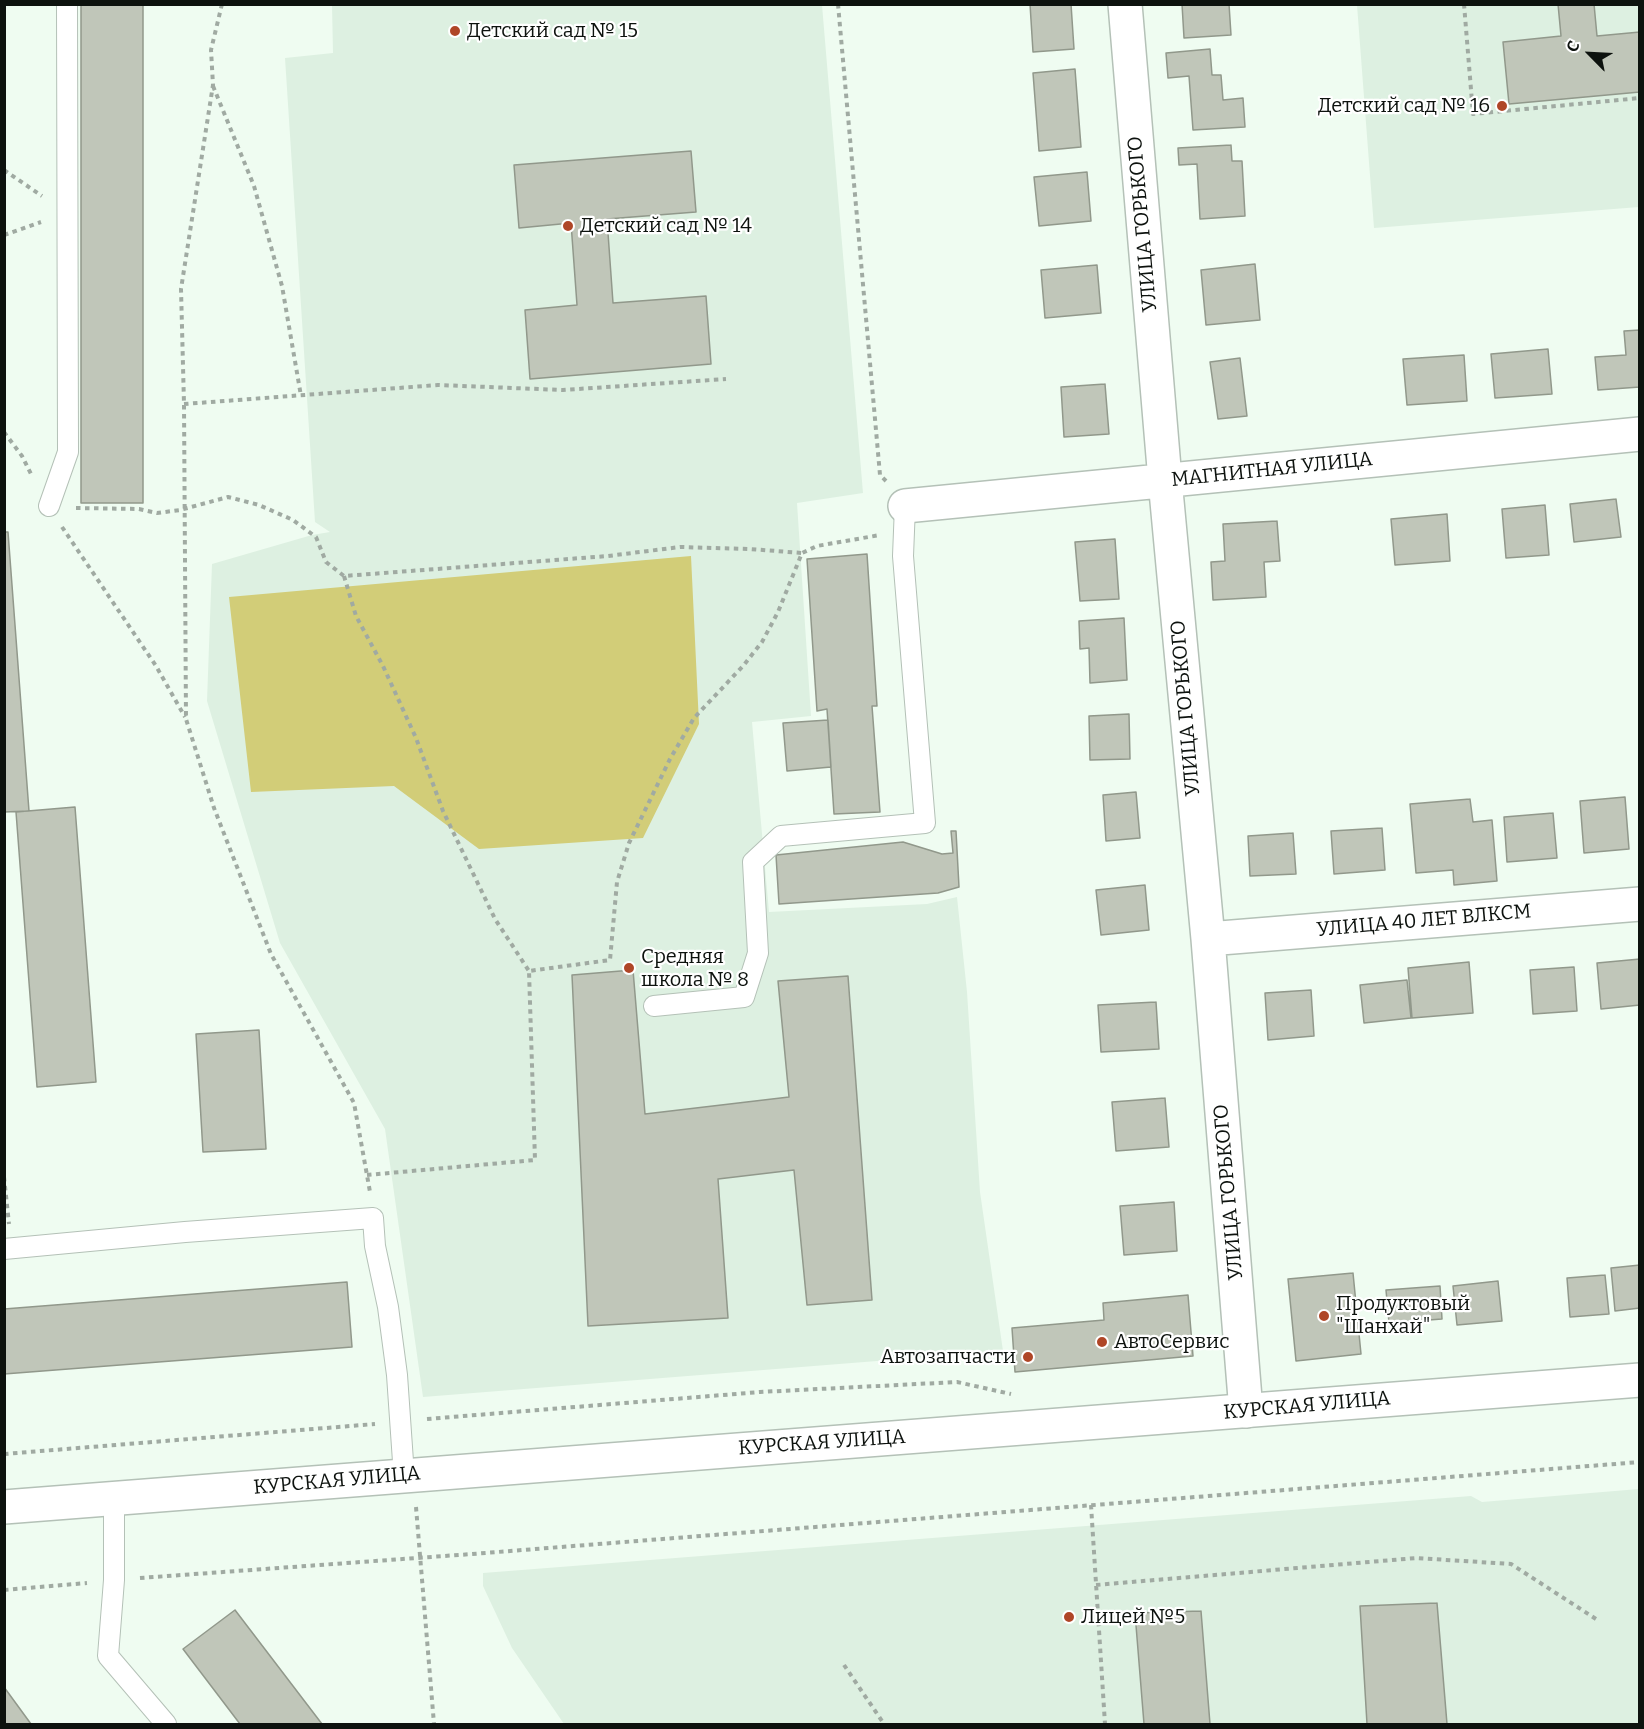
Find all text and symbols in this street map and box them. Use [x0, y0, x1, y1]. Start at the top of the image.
place label: Детский сад № 15 [467, 19, 638, 43]
marker: Детский сад № 15 [448, 24, 462, 38]
north arrow [1560, 24, 1620, 84]
text: С [1562, 38, 1584, 55]
place label: Детский сад № 16 [1318, 94, 1490, 118]
marker: Детский сад № 16 [1495, 99, 1509, 113]
street label: УЛИЦА ГОРЬКОГО [1123, 135, 1163, 313]
place label: Детский сад № 14 [580, 214, 752, 238]
marker: Детский сад № 14 [561, 219, 575, 233]
street label: МАГНИТНАЯ УЛИЦА [1170, 447, 1374, 493]
street label: УЛИЦА ГОРЬКОГО [1166, 619, 1206, 797]
street label: УЛИЦА 40 ЛЕТ ВЛКСМ [1316, 900, 1532, 942]
place label: Cредняя школа № 8 [641, 945, 749, 992]
marker: Cредняя школа № 8 [622, 961, 636, 975]
street label: УЛИЦА ГОРЬКОГО [1209, 1103, 1249, 1281]
place label: Продуктовый "Шанхай" [1336, 1292, 1470, 1339]
marker: Продуктовый "Шанхай" [1317, 1309, 1331, 1323]
place label: АвтоСервис [1114, 1330, 1229, 1354]
marker: АвтоСервис [1095, 1335, 1109, 1349]
place label: Автозапчасти [880, 1345, 1016, 1369]
marker: Автозапчасти [1021, 1350, 1035, 1364]
street label: КУРСКАЯ УЛИЦА [1223, 1387, 1391, 1425]
street label: КУРСКАЯ УЛИЦА [738, 1425, 906, 1461]
street label: КУРСКАЯ УЛИЦА [253, 1462, 421, 1500]
place label: Лицей №5 [1081, 1605, 1185, 1629]
marker: Лицей №5 [1062, 1610, 1076, 1624]

